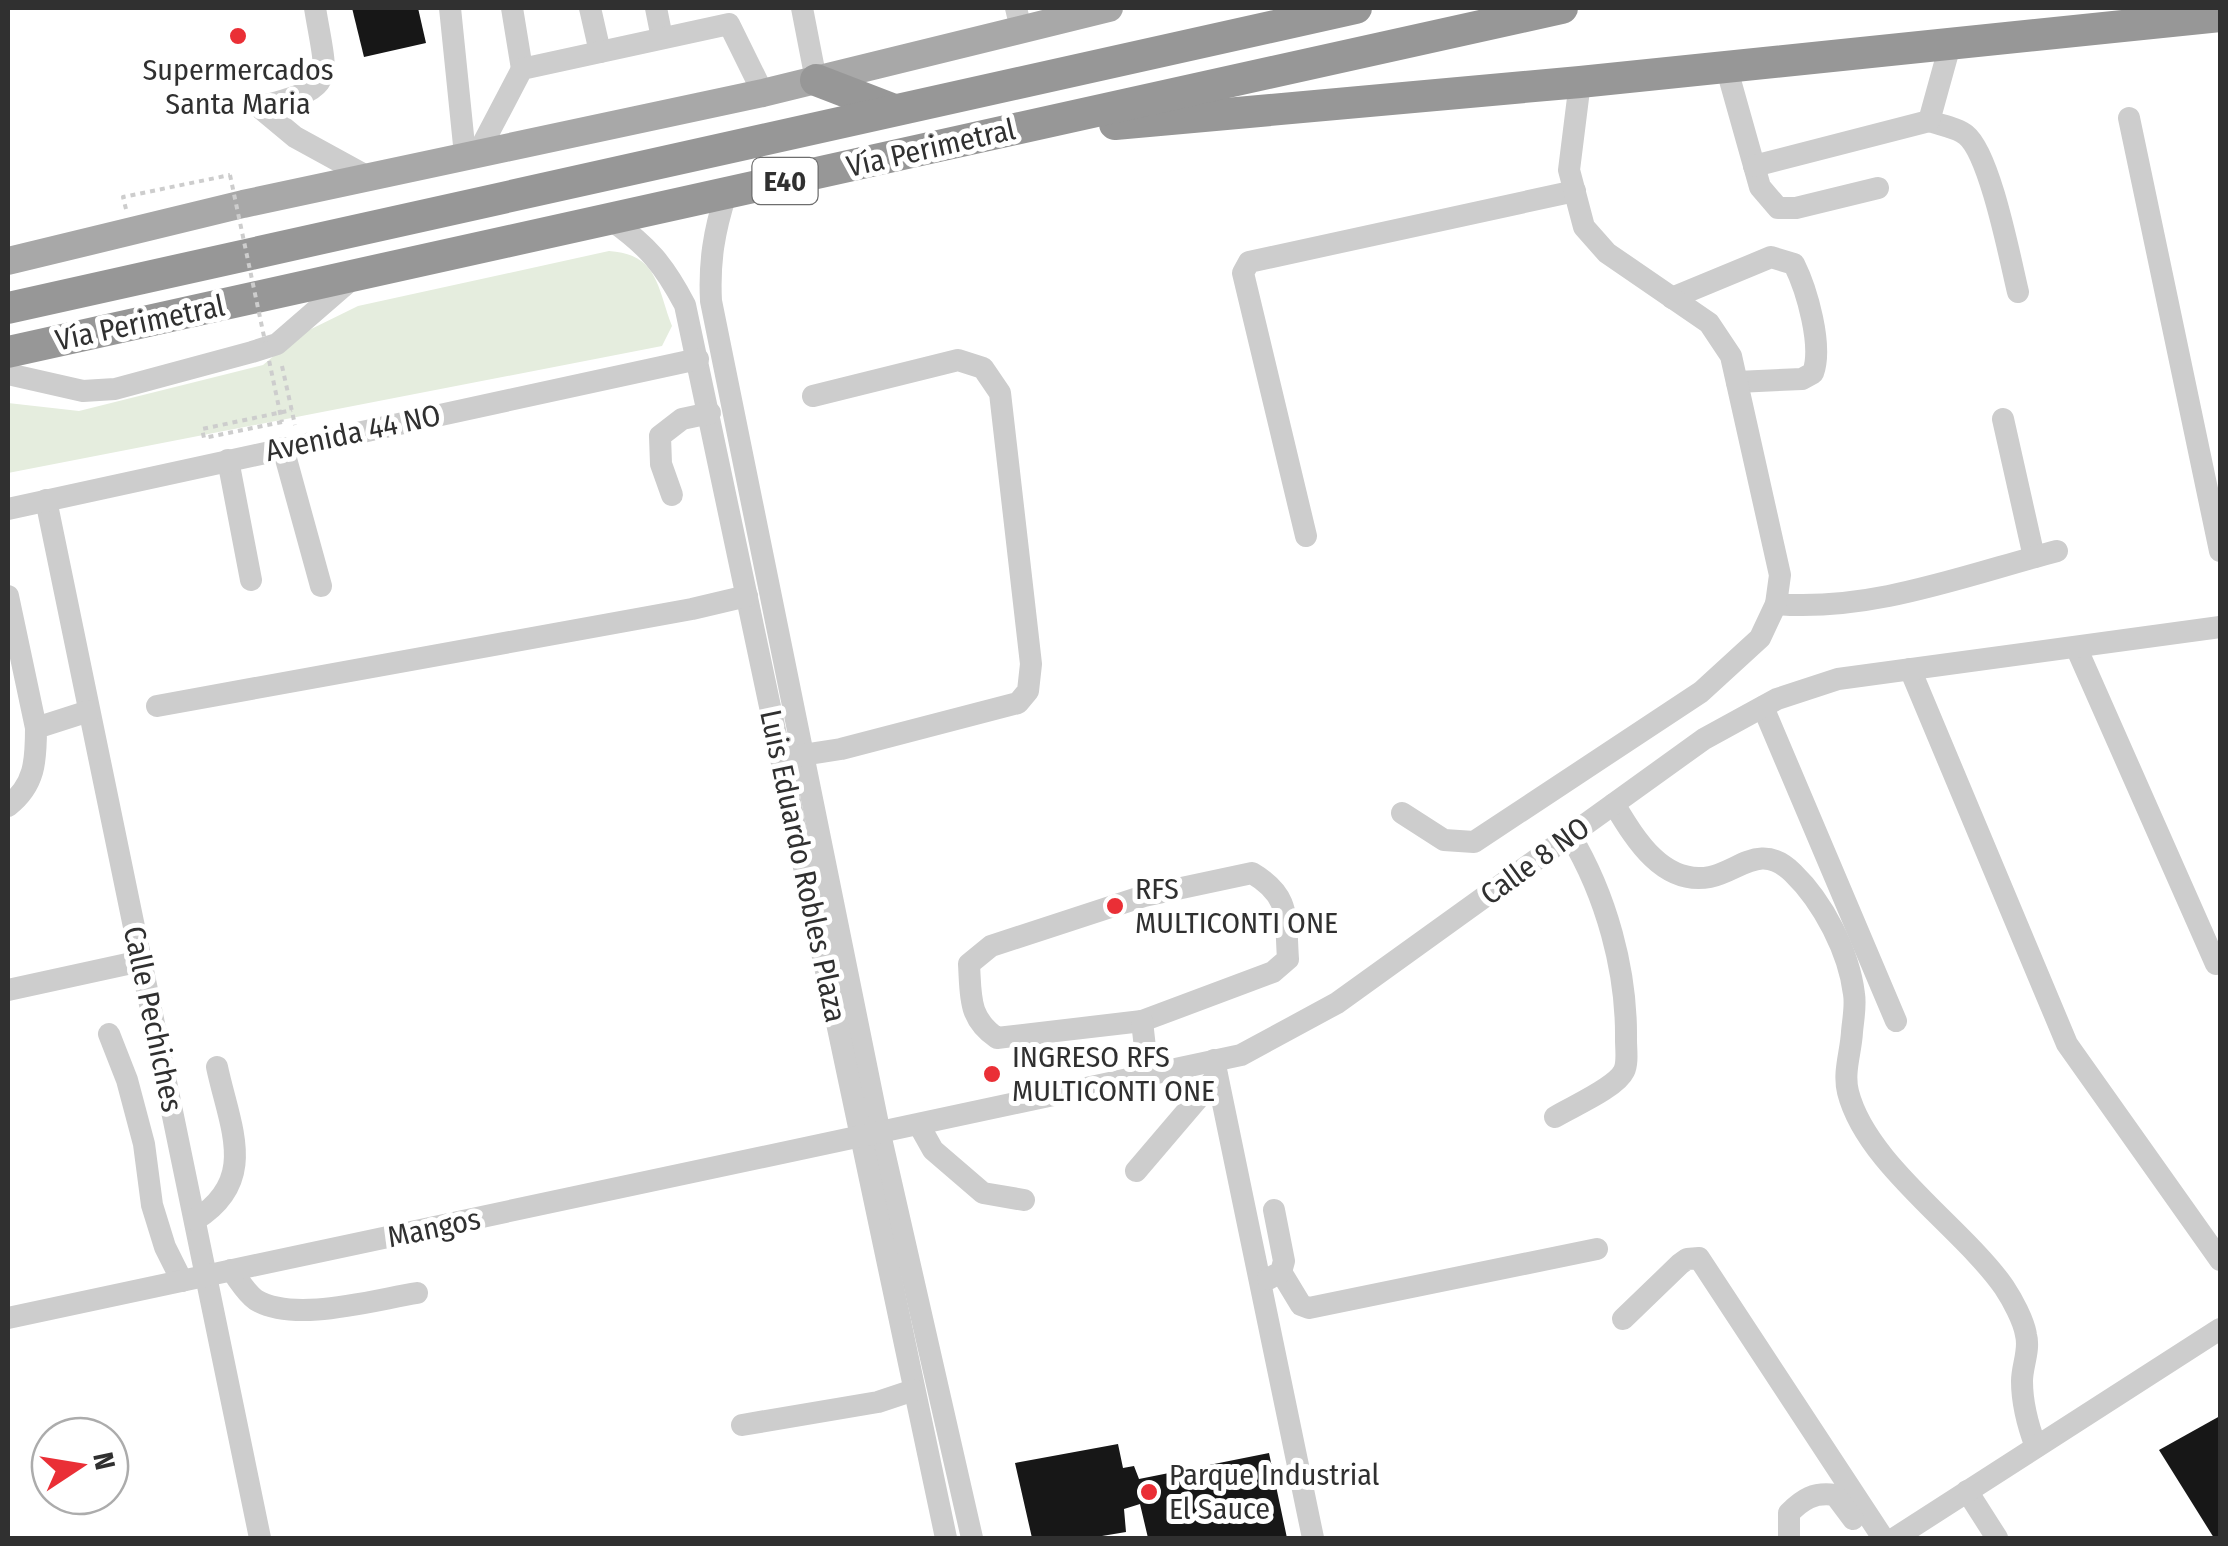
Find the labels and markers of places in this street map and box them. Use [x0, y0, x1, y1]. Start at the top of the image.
marker: Supermercados Santa Maria [227, 25, 249, 47]
place label: Supermercados Santa Maria [142, 52, 334, 122]
place label: RFS MULTICONTI ONE [1135, 871, 1338, 941]
marker: RFS MULTICONTI ONE [1104, 895, 1126, 917]
place label: INGRESO RFS MULTICONTI ONE [1012, 1039, 1215, 1109]
marker: INGRESO RFS MULTICONTI ONE [981, 1063, 1003, 1085]
place label: Parque Industrial El Sauce [1169, 1457, 1380, 1527]
marker: Parque Industrial El Sauce [1138, 1481, 1160, 1503]

